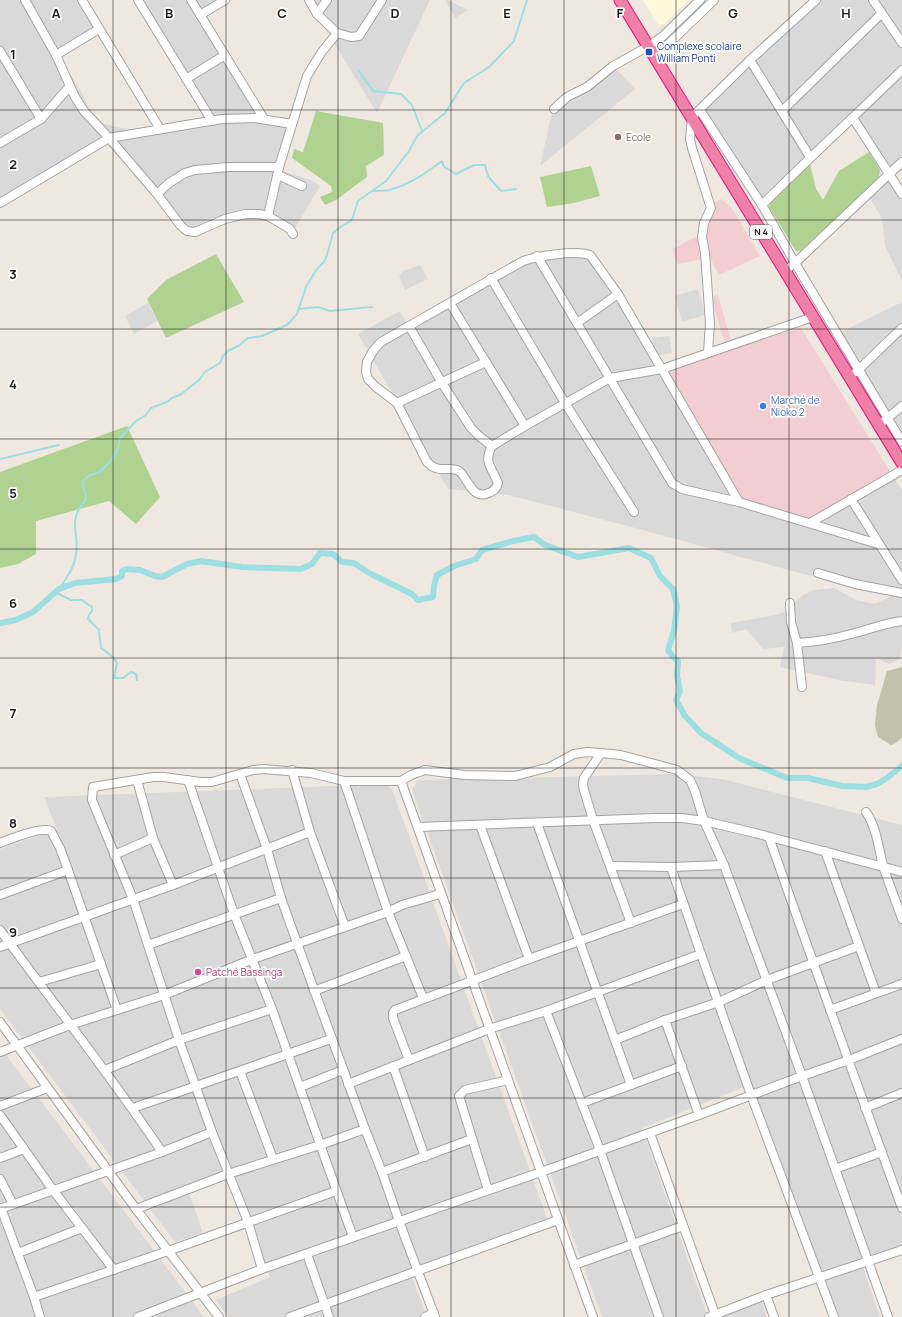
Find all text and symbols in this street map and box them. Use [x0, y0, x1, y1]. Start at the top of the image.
text: A [52, 4, 61, 22]
text: B [165, 4, 173, 22]
text: C [277, 4, 287, 22]
text: D [390, 4, 400, 22]
text: E [503, 4, 511, 22]
text: F [617, 4, 624, 22]
text: G [728, 4, 738, 22]
text: H [841, 4, 851, 22]
place label: Complexe scolaire William Ponti [657, 39, 742, 65]
text: 1 [10, 45, 16, 63]
marker: Complexe scolaire William Ponti [644, 47, 654, 57]
place label: Ecole [626, 130, 651, 144]
marker: Ecole [613, 132, 623, 142]
text: 2 [9, 155, 17, 173]
road number: N 4 [750, 225, 772, 239]
text: 3 [9, 265, 17, 283]
text: 4 [9, 375, 17, 393]
place label: Marché de Nioko 2 [771, 393, 820, 419]
marker: Marché de Nioko 2 [758, 401, 768, 411]
text: 5 [9, 484, 17, 502]
text: 6 [9, 594, 17, 612]
text: 7 [10, 704, 17, 722]
text: 8 [9, 814, 17, 832]
text: 9 [9, 923, 17, 941]
place label: Patché Bassinga [206, 965, 282, 979]
marker: Patché Bassinga [193, 967, 203, 977]

